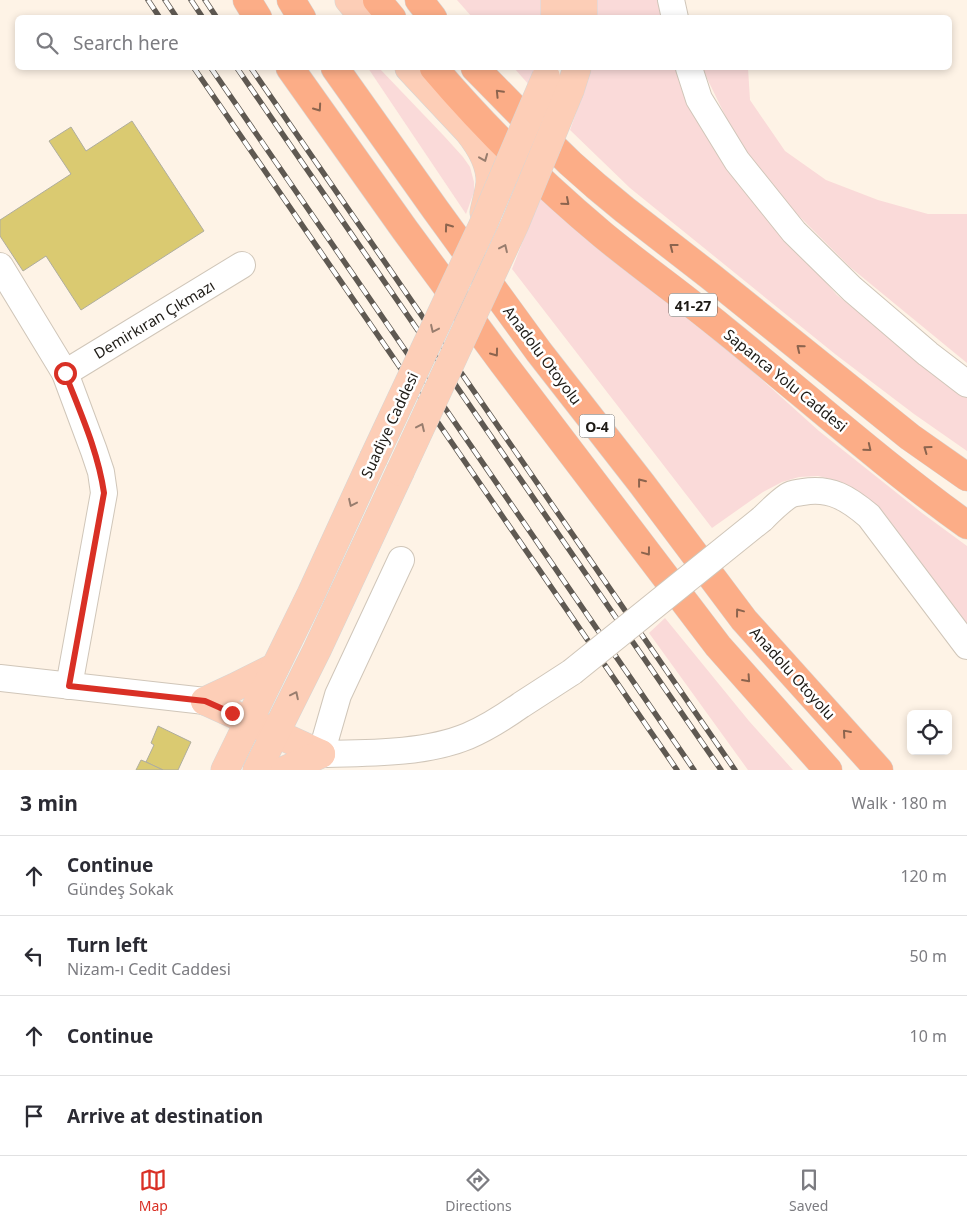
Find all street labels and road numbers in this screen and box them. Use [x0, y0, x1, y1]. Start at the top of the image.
street label: Demirkıran Çıkmazı [90, 275, 218, 363]
road number: 41-27 [669, 294, 717, 316]
street label: Anadolu Otoyolu [499, 302, 587, 408]
street label: Sapanca Yolu Caddesi [720, 324, 852, 436]
street label: Suadiye Caddesi [356, 369, 422, 481]
road number: O-4 [580, 414, 614, 438]
street label: Anadolu Otoyolu [746, 622, 840, 724]

